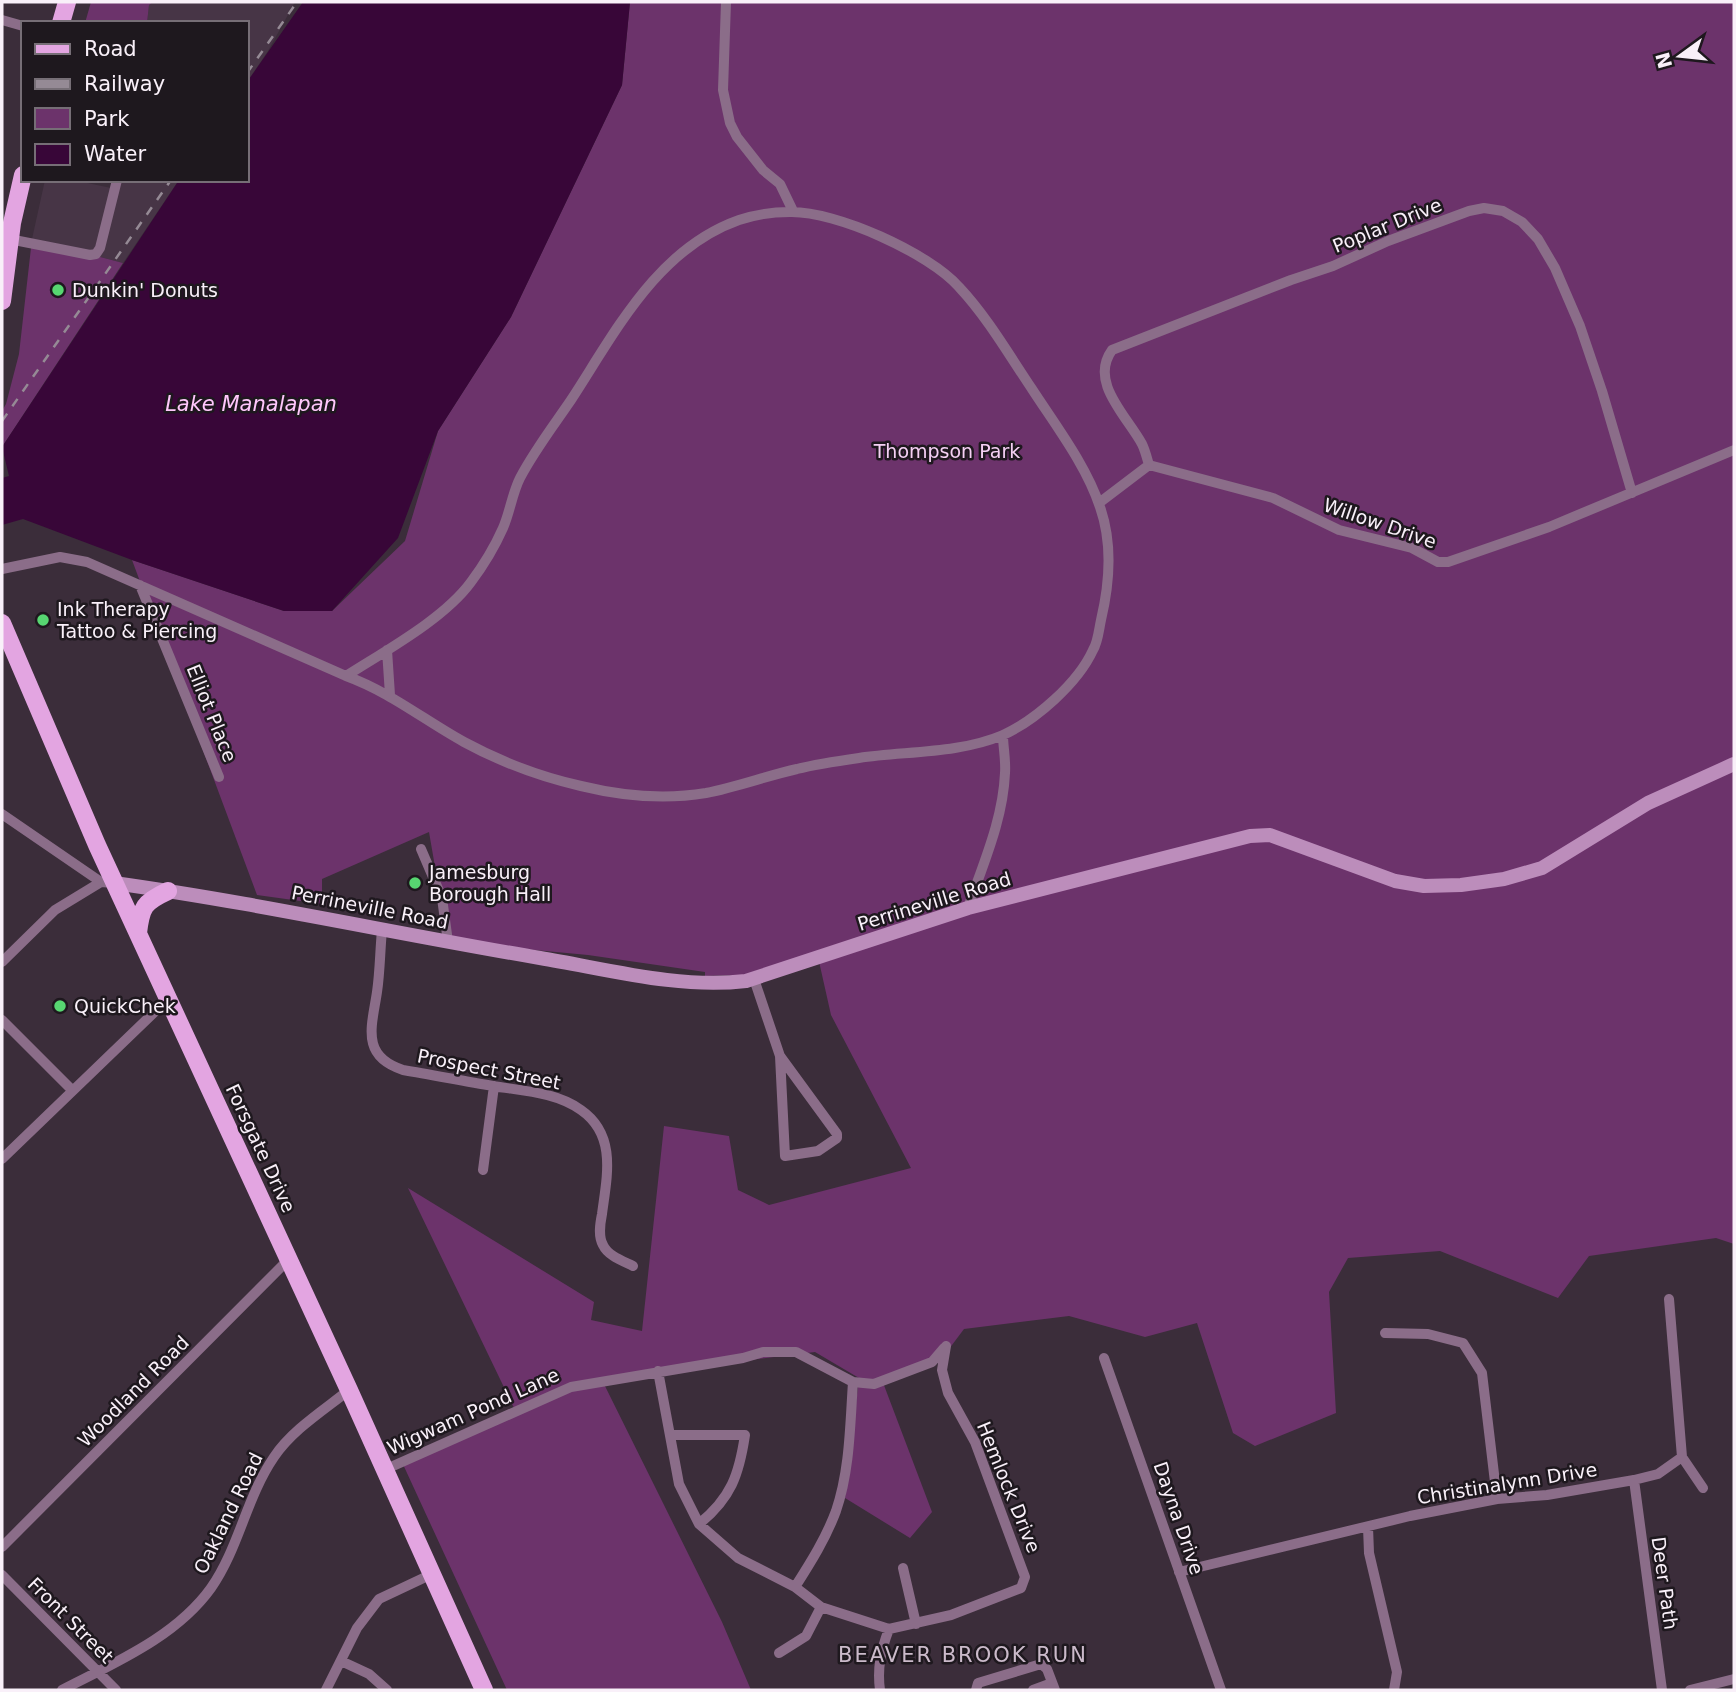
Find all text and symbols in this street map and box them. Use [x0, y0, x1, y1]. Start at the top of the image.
legend [21, 21, 248, 182]
north arrow [1645, 21, 1715, 91]
text: Road [84, 37, 137, 61]
text: N [1651, 50, 1676, 71]
text: Railway [84, 72, 165, 96]
text: Park [84, 107, 130, 131]
text: Water [84, 142, 146, 166]
street label: Poplar Drive [1329, 193, 1445, 257]
place label: Dunkin' Donuts [72, 279, 218, 301]
marker: Dunkin' Donuts [50, 282, 66, 298]
water label: Lake Manalapan [165, 392, 337, 416]
park label: Thompson Park [873, 440, 1020, 462]
street label: Willow Drive [1321, 493, 1439, 553]
place label: Ink Therapy Tattoo & Piercing [56, 598, 217, 642]
marker: Ink Therapy Tattoo & Piercing [35, 612, 51, 628]
street label: Elliot Place [182, 661, 242, 765]
place label: Jamesburg Borough Hall [428, 861, 551, 905]
street label: Perrineville Road [855, 867, 1013, 935]
marker: Jamesburg Borough Hall [407, 875, 423, 891]
street label: Perrineville Road [290, 881, 450, 933]
place label: QuickChek [74, 995, 176, 1017]
marker: QuickChek [52, 998, 68, 1014]
street label: Prospect Street [416, 1044, 562, 1094]
street label: Forsgate Drive [222, 1080, 300, 1216]
street label: Woodland Road [73, 1331, 193, 1451]
street label: Wigwam Pond Lane [384, 1363, 562, 1459]
street label: Hemlock Drive [973, 1418, 1045, 1556]
street label: Oakland Road [189, 1449, 267, 1577]
street label: Christinalynn Drive [1415, 1458, 1599, 1508]
street label: Dayna Drive [1149, 1459, 1209, 1577]
street label: Deer Path [1648, 1535, 1682, 1631]
street label: Front Street [24, 1573, 118, 1667]
district label: BEAVER BROOK RUN [838, 1643, 1088, 1667]

